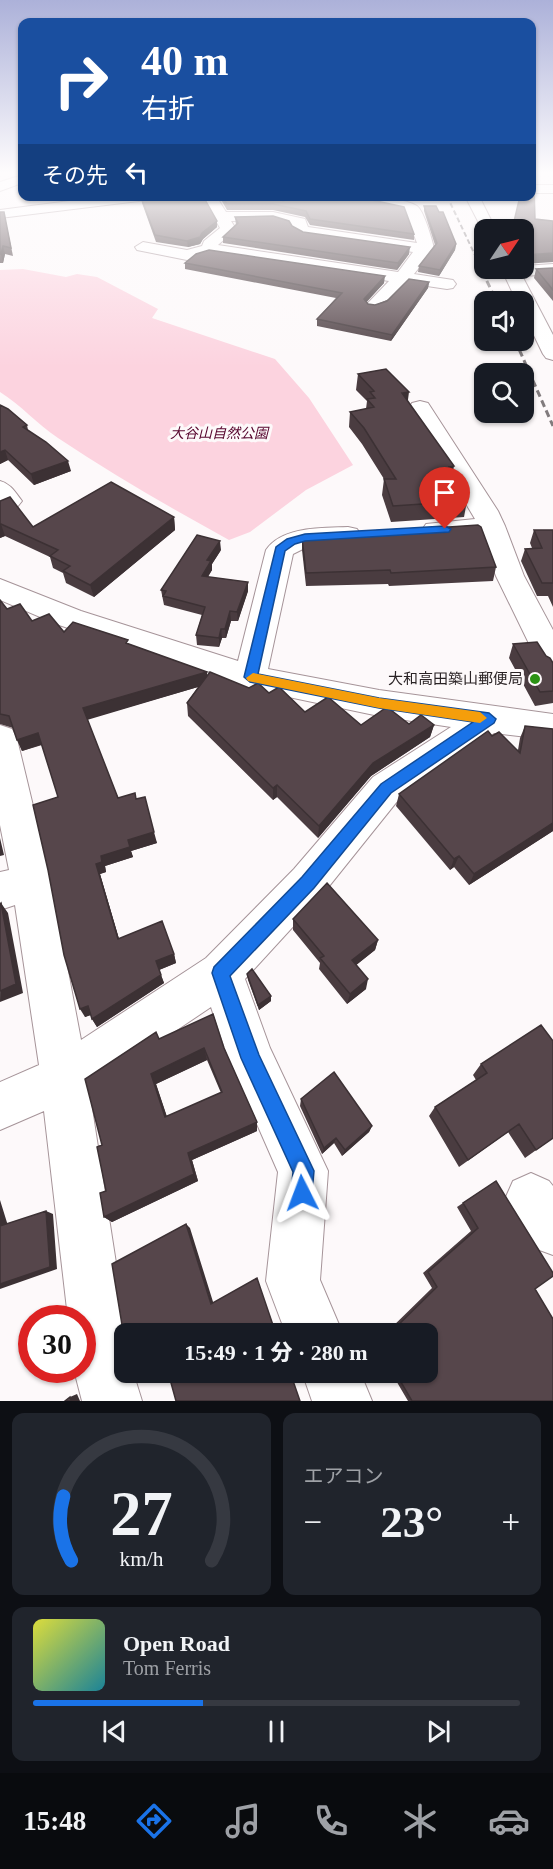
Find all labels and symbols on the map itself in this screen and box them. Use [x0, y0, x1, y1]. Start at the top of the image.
north arrow [474, 219, 534, 279]
park label: 大谷山自然公園 [170, 426, 270, 441]
pin [419, 467, 470, 529]
place label: 大和高田築山郵便局 [388, 671, 523, 687]
marker: 大和高田築山郵便局 [528, 672, 542, 686]
position arrow [270, 1161, 334, 1225]
speed limit sign: 30 [18, 1305, 96, 1383]

